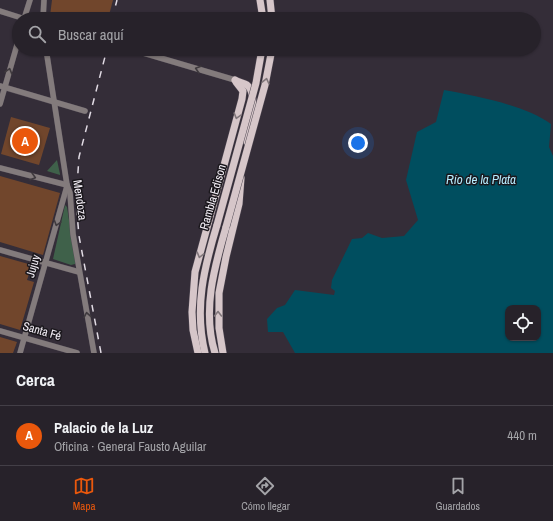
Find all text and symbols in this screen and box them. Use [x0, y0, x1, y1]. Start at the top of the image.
search box [12, 12, 541, 56]
icon: search [26, 23, 48, 45]
text: Buscar aquí [58, 24, 124, 45]
one-way arrow [194, 65, 201, 74]
one-way arrow [5, 68, 13, 74]
one-way arrow [261, 78, 269, 84]
one-way arrow [233, 112, 242, 119]
pin: A [12, 126, 38, 156]
your location [348, 133, 368, 153]
street label: Rambla Edison [196, 162, 230, 232]
water label: Río de la Plata [446, 171, 516, 188]
one-way arrow [30, 172, 37, 181]
street label: Mendoza [69, 179, 91, 222]
one-way arrow [53, 219, 62, 226]
one-way arrow [196, 251, 204, 258]
street label: Jujuy [22, 253, 44, 279]
map controls [505, 305, 541, 341]
button: locate [505, 305, 541, 341]
one-way arrow [214, 311, 222, 317]
one-way arrow [83, 312, 92, 318]
street label: Santa Fé [21, 318, 63, 344]
text: Cerca [16, 368, 55, 391]
text: Palacio de la Luz [54, 417, 153, 438]
text: A [25, 427, 33, 444]
text: 440 m [507, 427, 537, 444]
text: Oficina · General Fausto Aguilar [54, 438, 206, 455]
tab: Mapa [73, 475, 95, 513]
tab: Cómo llegar [241, 475, 290, 513]
tab: Guardados [435, 475, 480, 513]

